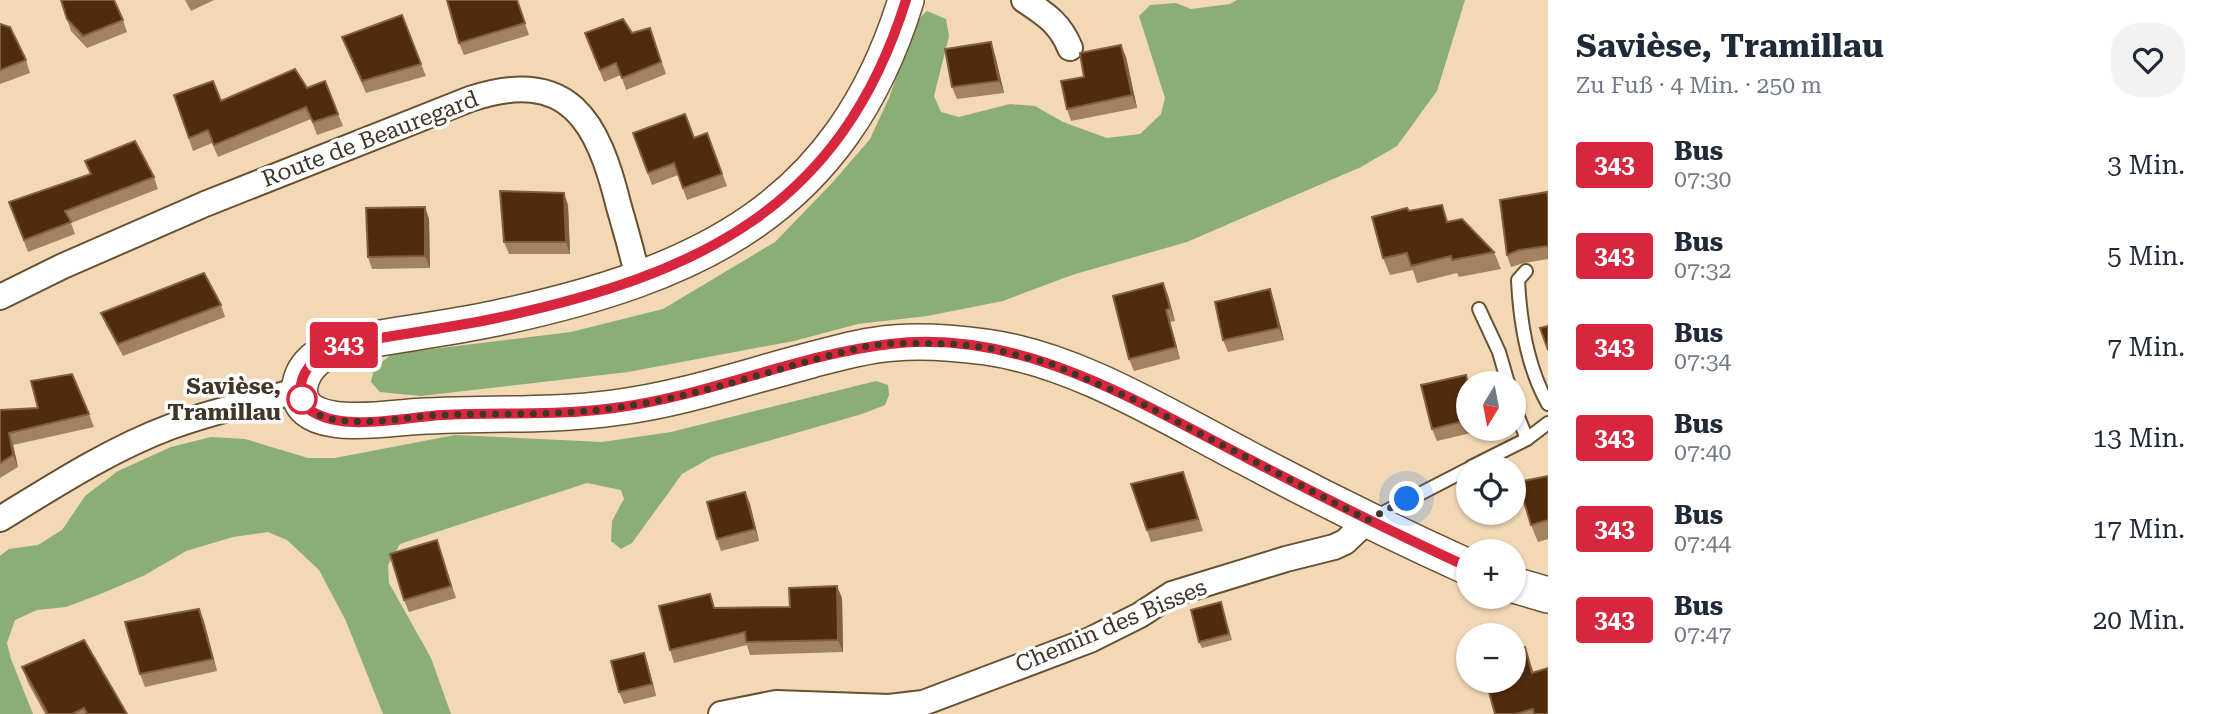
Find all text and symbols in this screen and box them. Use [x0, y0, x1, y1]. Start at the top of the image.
button: heart [2111, 23, 2185, 97]
text: Savièse, Tramillau [1576, 26, 1884, 65]
text: Zu Fuß · 4 Min. · 250 m [1576, 72, 1822, 99]
street label: Route de Beauregard [258, 85, 482, 193]
text: Bus [1674, 136, 1723, 166]
text: 3 Min. [2107, 150, 2185, 180]
text: 343 [1594, 151, 1635, 179]
text: 07:30 [1674, 166, 1731, 193]
text: Bus [1674, 227, 1723, 257]
text: 5 Min. [2107, 241, 2185, 271]
text: 343 [1594, 242, 1635, 270]
text: 07:32 [1674, 257, 1731, 284]
text: Bus [1674, 318, 1723, 348]
line badge: 343 [304, 322, 384, 368]
text: 343 [324, 331, 364, 359]
text: 7 Min. [2107, 332, 2185, 362]
text: 343 [1594, 333, 1635, 361]
text: 07:34 [1674, 348, 1731, 375]
north arrow [1456, 371, 1526, 441]
map controls [1456, 371, 1526, 693]
place label: Savièse, Tramillau [167, 373, 281, 426]
marker: Savièse, Tramillau [287, 384, 317, 414]
text: Bus [1674, 409, 1723, 439]
text: 13 Min. [2093, 423, 2185, 453]
text: 343 [1594, 424, 1635, 452]
text: 07:40 [1674, 439, 1731, 466]
button: locate [1456, 455, 1526, 525]
your location [1389, 481, 1424, 516]
text: Bus [1674, 500, 1723, 530]
text: 17 Min. [2093, 514, 2185, 544]
text: 343 [1594, 515, 1635, 543]
text: 07:44 [1674, 530, 1731, 557]
button: + [1456, 539, 1526, 609]
street label: Chemin des Bisses [1011, 573, 1211, 678]
text: Bus [1674, 591, 1723, 621]
text: 20 Min. [2093, 605, 2185, 635]
text: 343 [1594, 606, 1635, 634]
text: 07:47 [1674, 621, 1731, 648]
button: − [1456, 623, 1526, 693]

